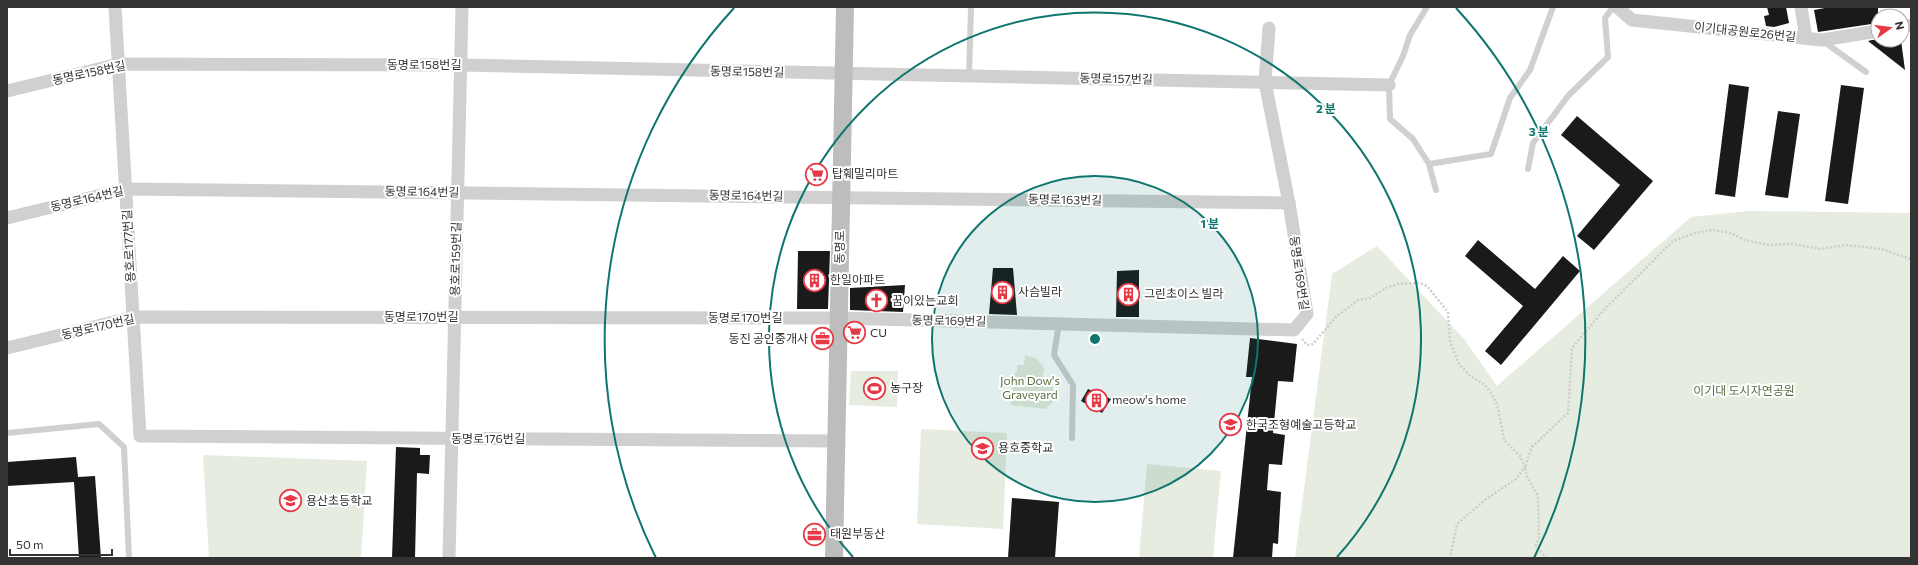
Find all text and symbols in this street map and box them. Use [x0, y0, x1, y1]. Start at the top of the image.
north arrow [1870, 8, 1910, 48]
street label: 이기대공원로26번길 [1694, 19, 1797, 43]
text: N [1893, 20, 1907, 31]
street label: 동명로158번길 [51, 57, 127, 87]
street label: 동명로158번길 [387, 57, 461, 71]
street label: 동명로158번길 [710, 63, 784, 79]
street label: 동명로157번길 [1079, 70, 1153, 86]
text: 2 분 [1316, 101, 1336, 115]
text: 3 분 [1529, 124, 1549, 138]
supermarket icon: 탑훼밀리마트 [804, 161, 830, 187]
place label: 탑훼밀리마트 [832, 166, 898, 180]
street label: 동명로164번길 [49, 183, 125, 213]
street label: 동명로164번길 [384, 183, 460, 199]
street label: 동명로164번길 [708, 187, 784, 203]
street label: 동명로163번길 [1028, 191, 1102, 207]
street label: 용호로177번길 [119, 209, 137, 283]
text: 1 분 [1201, 216, 1219, 230]
street label: 용호로159번길 [447, 222, 463, 296]
street label: 동명로 [832, 230, 846, 264]
street label: 동명로169번길 [1288, 235, 1312, 311]
building icon: 한일아파트 [802, 267, 828, 293]
place label: 한일아파트 [830, 272, 885, 286]
building icon: 사슴빌라 [990, 279, 1016, 305]
building icon: 그린초이스 빌라 [1115, 281, 1141, 307]
place label: 사슴빌라 [1018, 284, 1062, 298]
place label: 그린초이스 빌라 [1144, 286, 1224, 300]
church icon: 꿈이있는교회 [864, 288, 890, 314]
place label: 꿈이있는교회 [892, 293, 958, 307]
street label: 동명로170번길 [384, 309, 458, 323]
street label: 동명로170번길 [708, 310, 782, 324]
street label: 동명로170번길 [60, 311, 136, 341]
street label: 동명로169번길 [912, 312, 987, 328]
supermarket icon: CU [841, 320, 867, 346]
place label: CU [870, 325, 887, 339]
office icon: 동진 공인중개사 [810, 326, 836, 352]
place label: 동진 공인중개사 [728, 331, 808, 345]
centre of rings [1088, 332, 1102, 346]
park label: John Dow's Graveyard [1000, 373, 1060, 401]
sports icon: 농구장 [861, 375, 887, 401]
place label: 농구장 [890, 380, 923, 394]
park label: 이기대 도시자연공원 [1693, 383, 1795, 397]
building icon: meow's home [1083, 387, 1109, 413]
place label: meow's home [1112, 392, 1186, 406]
school or university icon: 한국조형예술고등학교 [1217, 412, 1243, 438]
place label: 한국조형예술고등학교 [1246, 417, 1356, 431]
street label: 동명로176번길 [451, 431, 525, 445]
school or university icon: 용호중학교 [969, 435, 995, 461]
place label: 용호중학교 [998, 440, 1053, 454]
school or university icon: 용산초등학교 [277, 488, 303, 514]
place label: 용산초등학교 [306, 493, 372, 507]
office icon: 태원부동산 [802, 521, 828, 547]
place label: 태원부동산 [830, 526, 885, 540]
scale bar [10, 531, 112, 557]
text: 50 m [16, 537, 44, 551]

